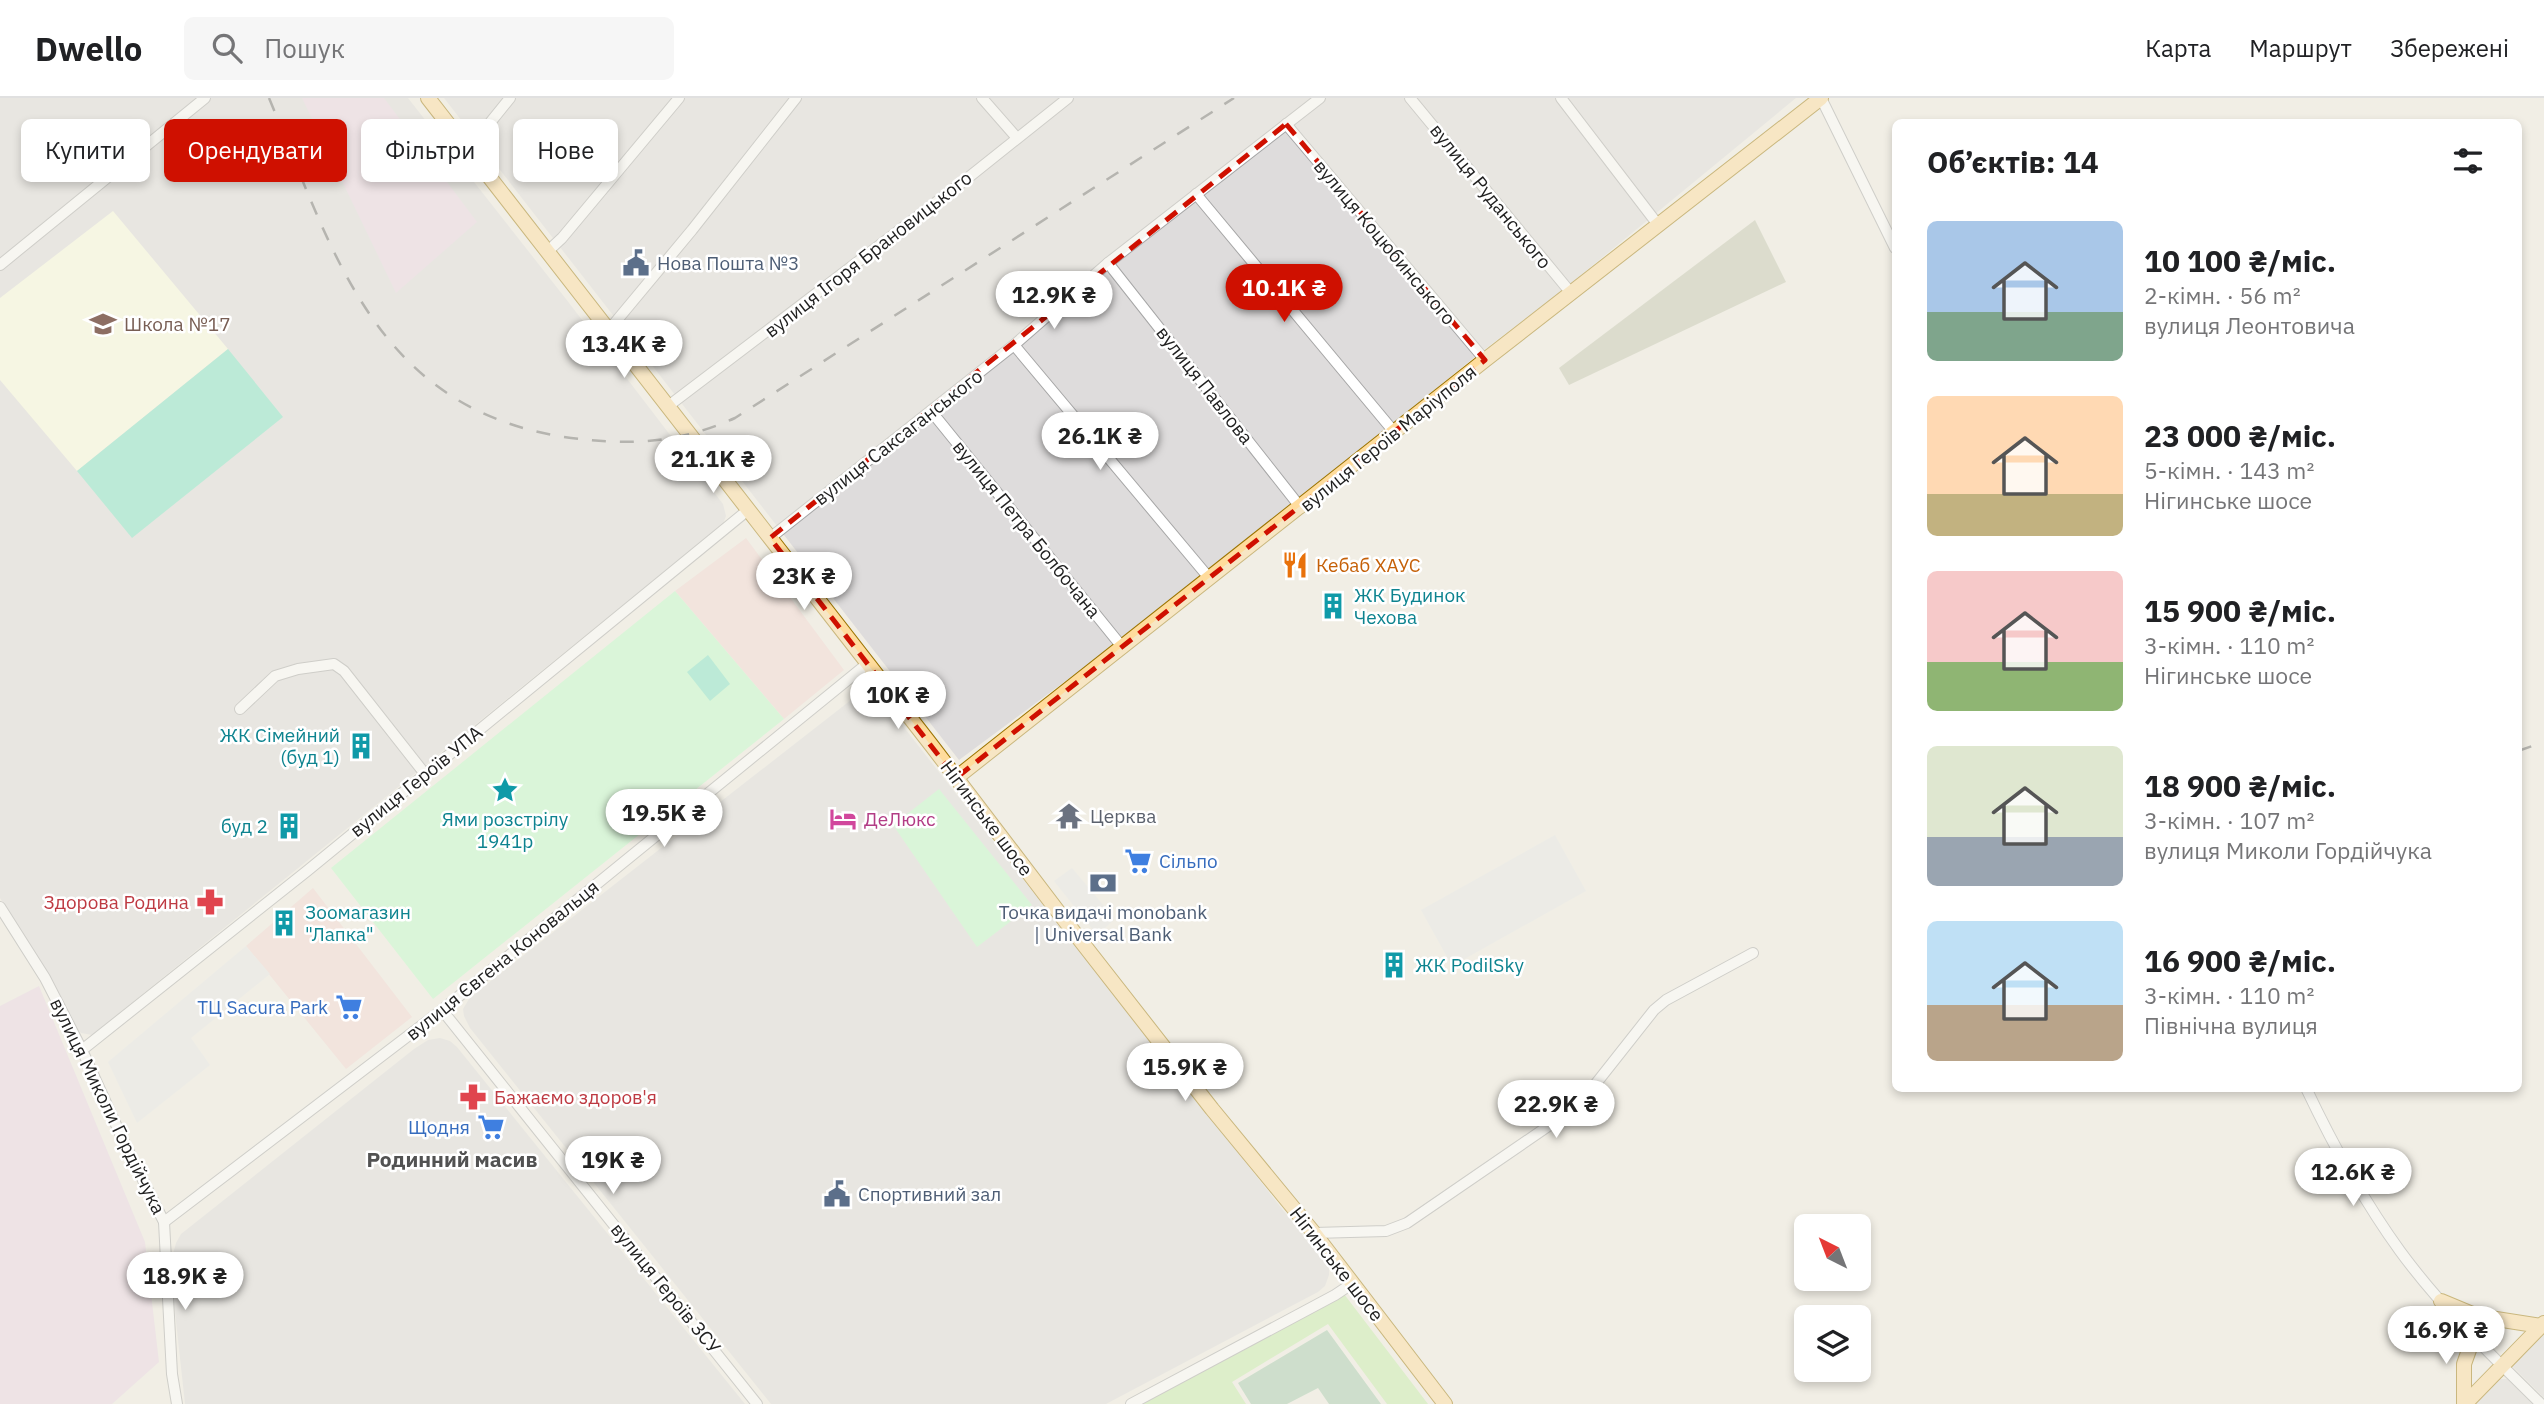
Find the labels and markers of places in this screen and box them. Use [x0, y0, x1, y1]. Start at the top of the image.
public building icon: Нова Пошта №3 [621, 248, 651, 278]
place label: Нова Пошта №3 [657, 251, 799, 275]
pin: 10.1K ₴ [1219, 264, 1349, 324]
pin: 12.9K ₴ [989, 272, 1119, 331]
school or university icon: Школа №17 [88, 309, 118, 339]
place label: Школа №17 [124, 312, 231, 336]
pin: 13.4K ₴ [559, 320, 689, 380]
pin: 26.1K ₴ [1035, 412, 1165, 472]
pin: 21.1K ₴ [648, 436, 778, 495]
restaurant icon: Кебаб ХАУС [1280, 550, 1310, 580]
pin: 23K ₴ [755, 552, 853, 612]
place label: Кебаб ХАУС [1316, 553, 1421, 577]
place label: ЖК Будинок Чехова [1354, 583, 1465, 629]
building icon: ЖК Будинок Чехова [1318, 591, 1348, 621]
pin: 10K ₴ [849, 672, 947, 731]
place label: ЖК Сімейний (буд 1) [219, 723, 340, 769]
building icon: ЖК Сімейний (буд 1) [346, 731, 376, 761]
place icon: Ями розстрілу 1941р [490, 775, 520, 805]
pin: 19.5K ₴ [599, 790, 729, 849]
temple icon: Церква [1054, 801, 1084, 831]
hotel icon: ДеЛюкс [828, 804, 858, 834]
place label: Церква [1090, 804, 1156, 828]
place label: Ями розстрілу 1941р [442, 807, 569, 853]
place label: ДеЛюкс [864, 807, 936, 831]
building icon: буд 2 [274, 811, 304, 841]
place label: буд 2 [221, 814, 268, 838]
supermarket icon: Сільпо [1123, 846, 1153, 876]
place label: Сільпо [1159, 849, 1218, 873]
bank icon: Точка видачі monobank | Universal Bank [1088, 868, 1118, 898]
pharmacy icon: Здорова Родина [195, 887, 225, 917]
place label: Здорова Родина [43, 890, 189, 914]
place label: Зоомагазин "Лапка" [305, 900, 411, 946]
place label: Точка видачі monobank | Universal Bank [999, 900, 1207, 946]
building icon: Зоомагазин "Лапка" [269, 908, 299, 938]
building icon: ЖК PodilSky [1379, 950, 1409, 980]
place label: ЖК PodilSky [1415, 953, 1524, 977]
supermarket icon: ТЦ Sacura Park [334, 992, 364, 1022]
place label: ТЦ Sacura Park [197, 995, 328, 1019]
pin: 15.9K ₴ [1120, 1044, 1250, 1103]
pin: 22.9K ₴ [1491, 1080, 1621, 1140]
pharmacy icon: Бажаємо здоров'я [458, 1082, 488, 1112]
place label: Бажаємо здоров'я [494, 1085, 657, 1109]
supermarket icon: Щодня [476, 1112, 506, 1142]
place label: Щодня [408, 1115, 470, 1139]
pin: 19K ₴ [564, 1136, 662, 1196]
pin: 12.6K ₴ [2288, 1148, 2418, 1208]
public building icon: Спортивний зал [822, 1179, 852, 1209]
place label: Спортивний зал [858, 1182, 1001, 1206]
pin: 18.9K ₴ [120, 1252, 250, 1312]
pin: 16.9K ₴ [2381, 1306, 2511, 1366]

